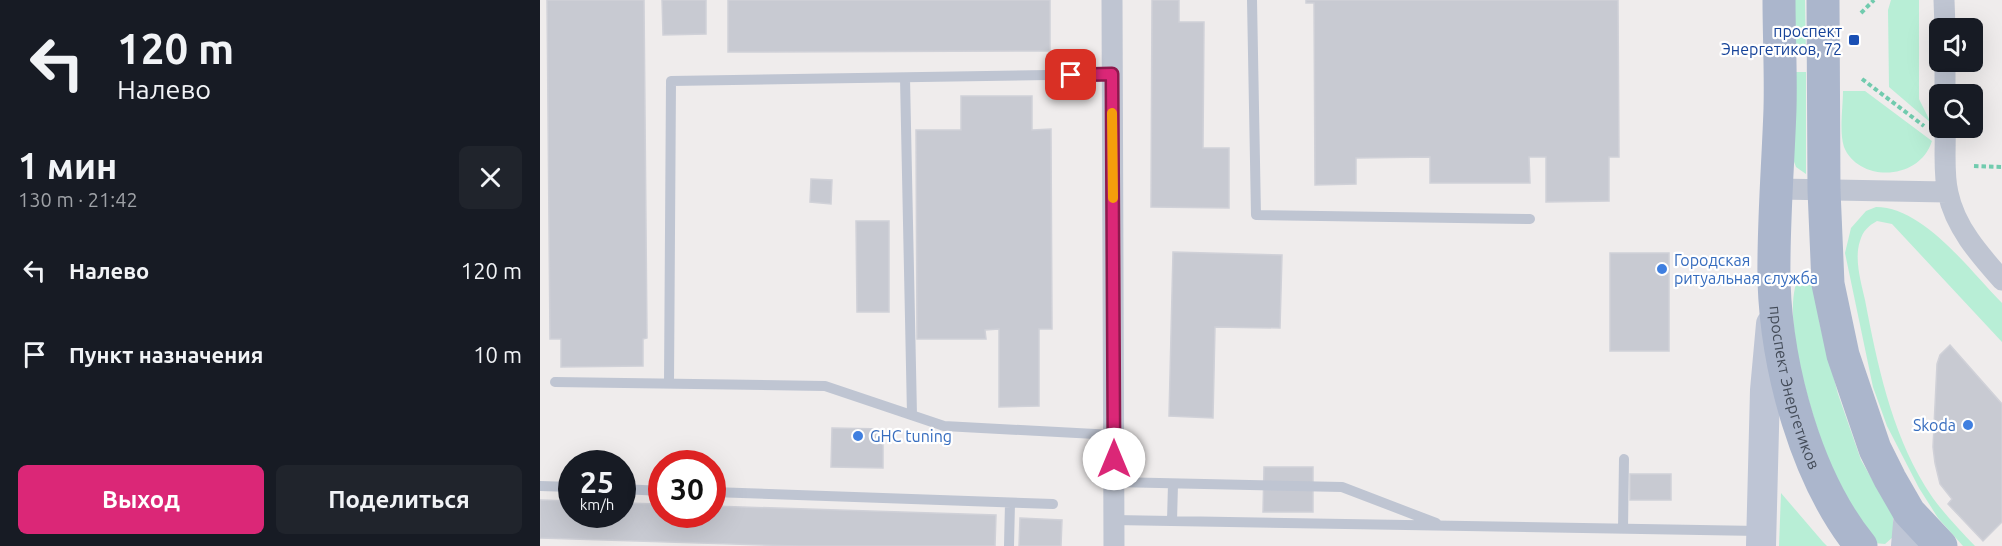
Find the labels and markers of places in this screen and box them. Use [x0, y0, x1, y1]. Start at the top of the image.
place label: проспект Энергетиков, 72 [1721, 22, 1842, 58]
marker: проспект Энергетиков, 72 [1847, 33, 1861, 47]
pin [1045, 49, 1096, 100]
place label: Городская ритуальная служба [1674, 251, 1818, 287]
marker: Городская ритуальная служба [1655, 262, 1669, 276]
place label: Skoda [1913, 416, 1956, 434]
marker: Skoda [1961, 418, 1975, 432]
place label: GHC tuning [870, 427, 952, 445]
marker: GHC tuning [851, 429, 865, 443]

